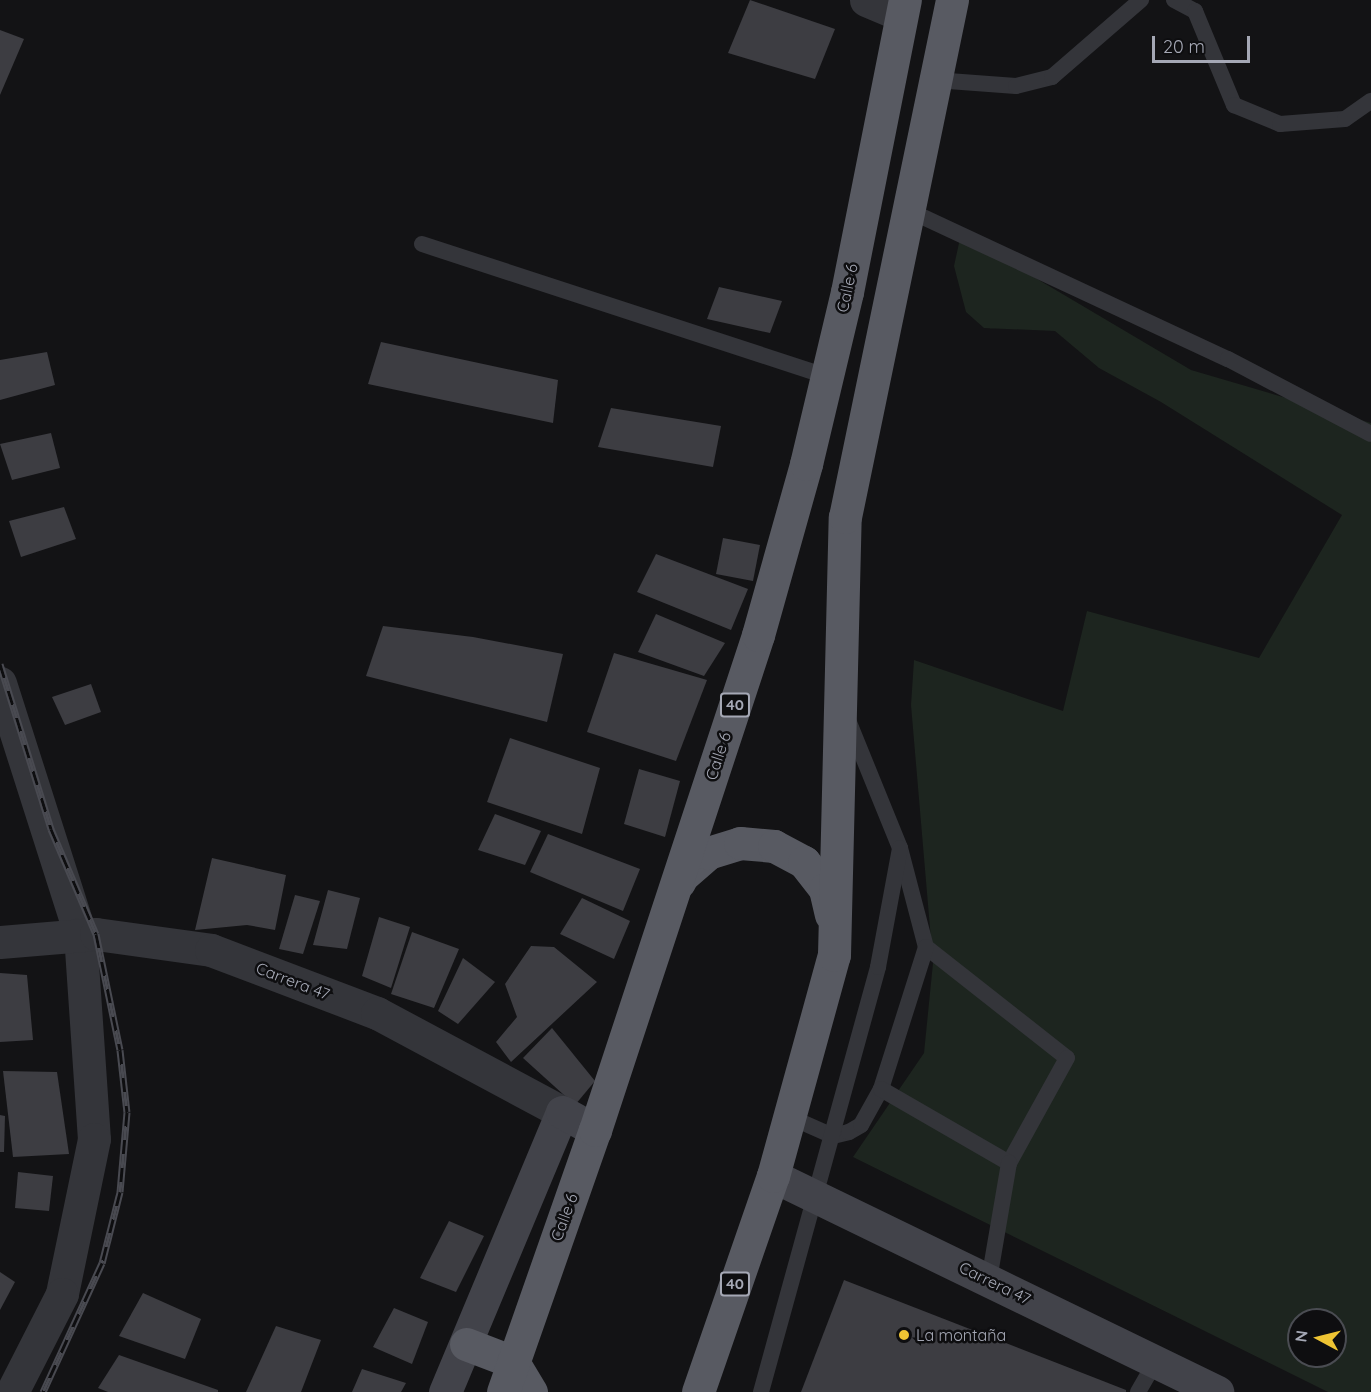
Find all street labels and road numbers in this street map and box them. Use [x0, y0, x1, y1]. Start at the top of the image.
street label: Calle 6 [832, 262, 862, 314]
road number: 40 [718, 693, 752, 717]
street label: Calle 6 [701, 730, 735, 782]
street label: Carrera 47 [253, 958, 333, 1004]
street label: Calle 6 [547, 1191, 581, 1243]
street label: Carrera 47 [956, 1257, 1034, 1309]
road number: 40 [718, 1272, 752, 1296]

